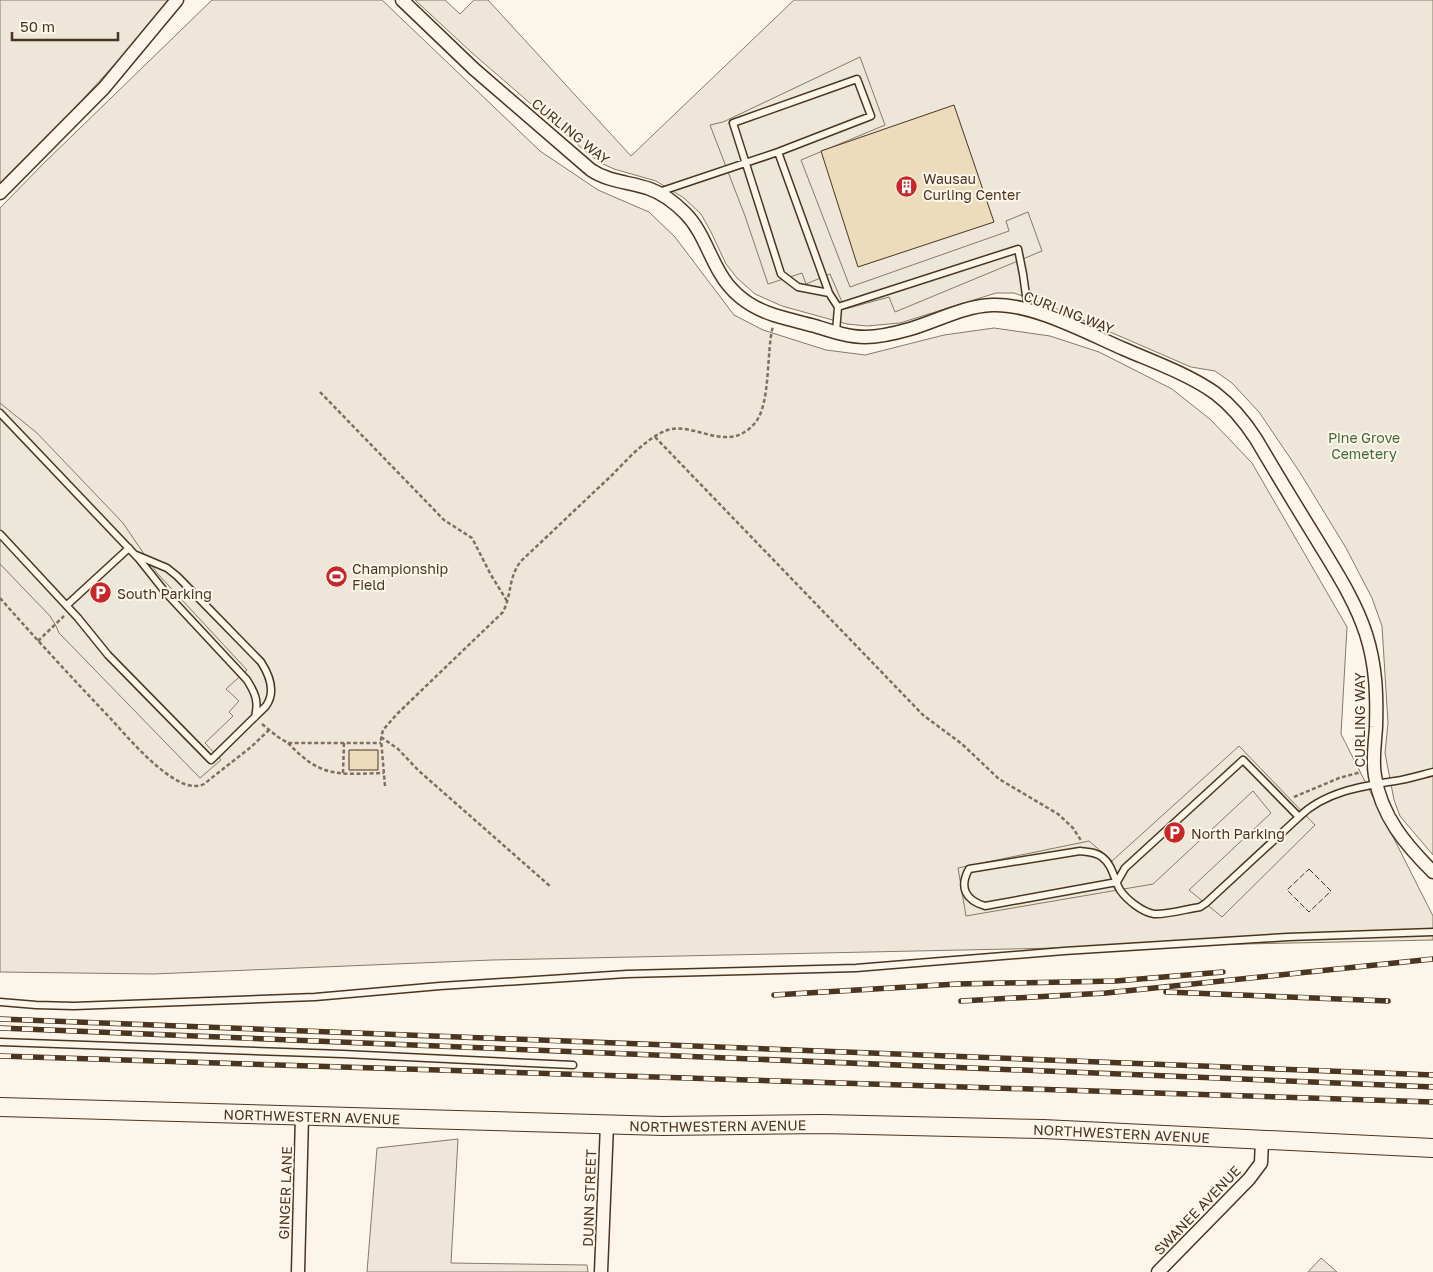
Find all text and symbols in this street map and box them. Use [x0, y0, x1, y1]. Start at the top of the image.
scale bar [12, 10, 119, 42]
text: 50 m [20, 17, 55, 35]
street label: CURLING WAY [529, 94, 613, 168]
place label: Wausau Curling Center [923, 170, 1021, 203]
building icon: Wausau Curling Center [895, 174, 919, 198]
street label: CURLING WAY [1022, 287, 1117, 337]
park label: Pine Grove Cemetery [1328, 429, 1400, 462]
place label: Championship Field [352, 560, 448, 593]
sports icon: Championship Field [324, 564, 348, 588]
parking icon: South Parking [89, 581, 113, 605]
place label: South Parking [117, 585, 212, 602]
street label: CURLING WAY [1351, 672, 1368, 768]
parking icon: North Parking [1163, 821, 1187, 845]
place label: North Parking [1191, 825, 1285, 842]
street label: NORTHWESTERN AVENUE [223, 1105, 401, 1127]
street label: NORTHWESTERN AVENUE [629, 1116, 806, 1135]
street label: NORTHWESTERN AVENUE [1033, 1120, 1210, 1146]
street label: GINGER LANE [275, 1146, 295, 1240]
street label: DUNN STREET [579, 1149, 599, 1247]
street label: SWANEE AVENUE [1150, 1162, 1244, 1258]

